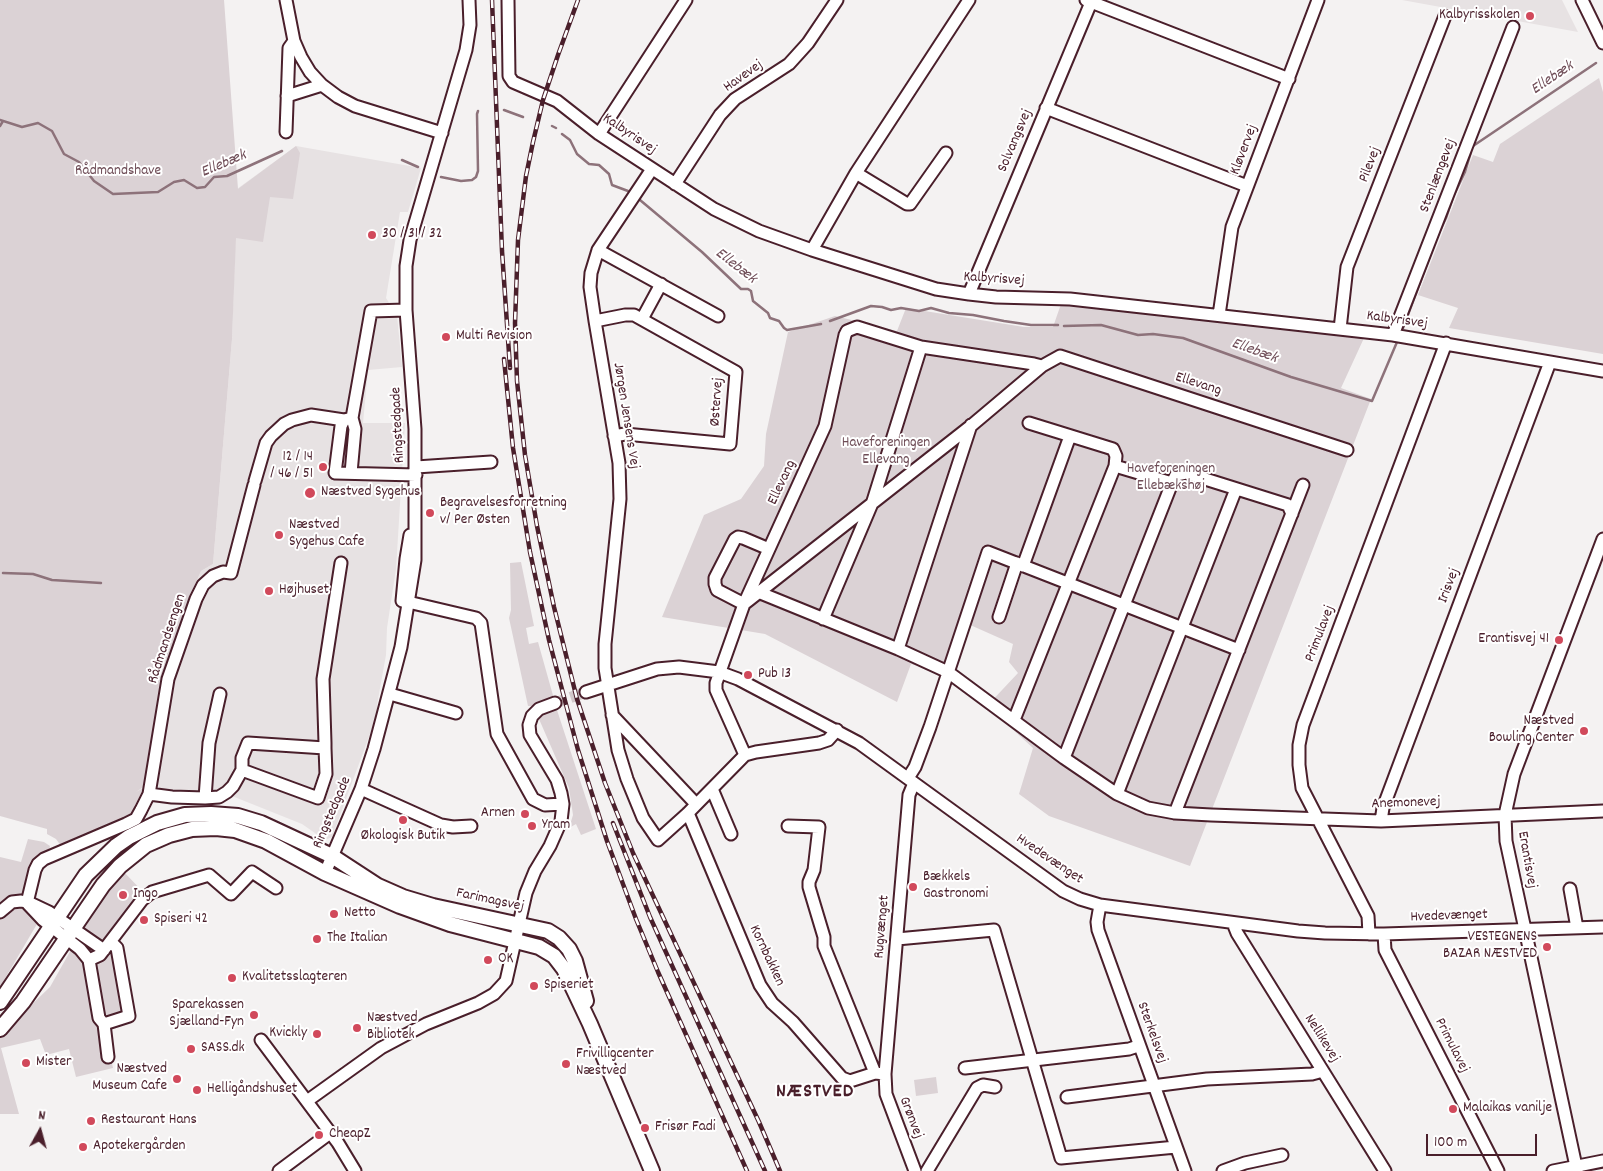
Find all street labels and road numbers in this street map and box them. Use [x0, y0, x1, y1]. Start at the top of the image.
street label: Havevej [721, 57, 767, 97]
street label: Solvangsvej [995, 107, 1037, 175]
street label: Kalbyrisvej [598, 110, 660, 160]
street label: Kløvervej [1227, 122, 1263, 178]
street label: Stenlængevej [1417, 137, 1461, 215]
street label: Pilevej [1356, 145, 1386, 185]
street label: Kalbyrisvej [963, 269, 1025, 291]
street label: Kalbyrisvej [1365, 308, 1429, 334]
street label: Jørgen Jensens Vej [608, 361, 642, 471]
street label: Ellevang [1173, 369, 1223, 401]
street label: Østervej [707, 377, 729, 427]
street label: Ringstedgade [388, 386, 410, 464]
street label: Ellevang [765, 458, 801, 508]
street label: Irisvej [1435, 566, 1465, 606]
street label: Rådmandsengen [145, 592, 191, 686]
street label: Primulavej [1302, 603, 1340, 665]
street label: Ringstedgade [310, 774, 356, 852]
street label: Anemonevej [1371, 794, 1441, 814]
street label: Erantisvej [1512, 830, 1540, 890]
street label: Hvedevænget [1012, 831, 1086, 889]
street label: Farimagsvej [454, 885, 526, 917]
street label: Rugvænget [871, 895, 895, 959]
street label: Hvedevænget [1410, 907, 1488, 927]
street label: Kornbakken [744, 923, 788, 989]
street label: Sterkelsvej [1132, 1000, 1170, 1066]
street label: Nellikevej [1299, 1012, 1343, 1066]
street label: Primulavej [1430, 1016, 1472, 1076]
street label: Grønvej [894, 1094, 926, 1142]

